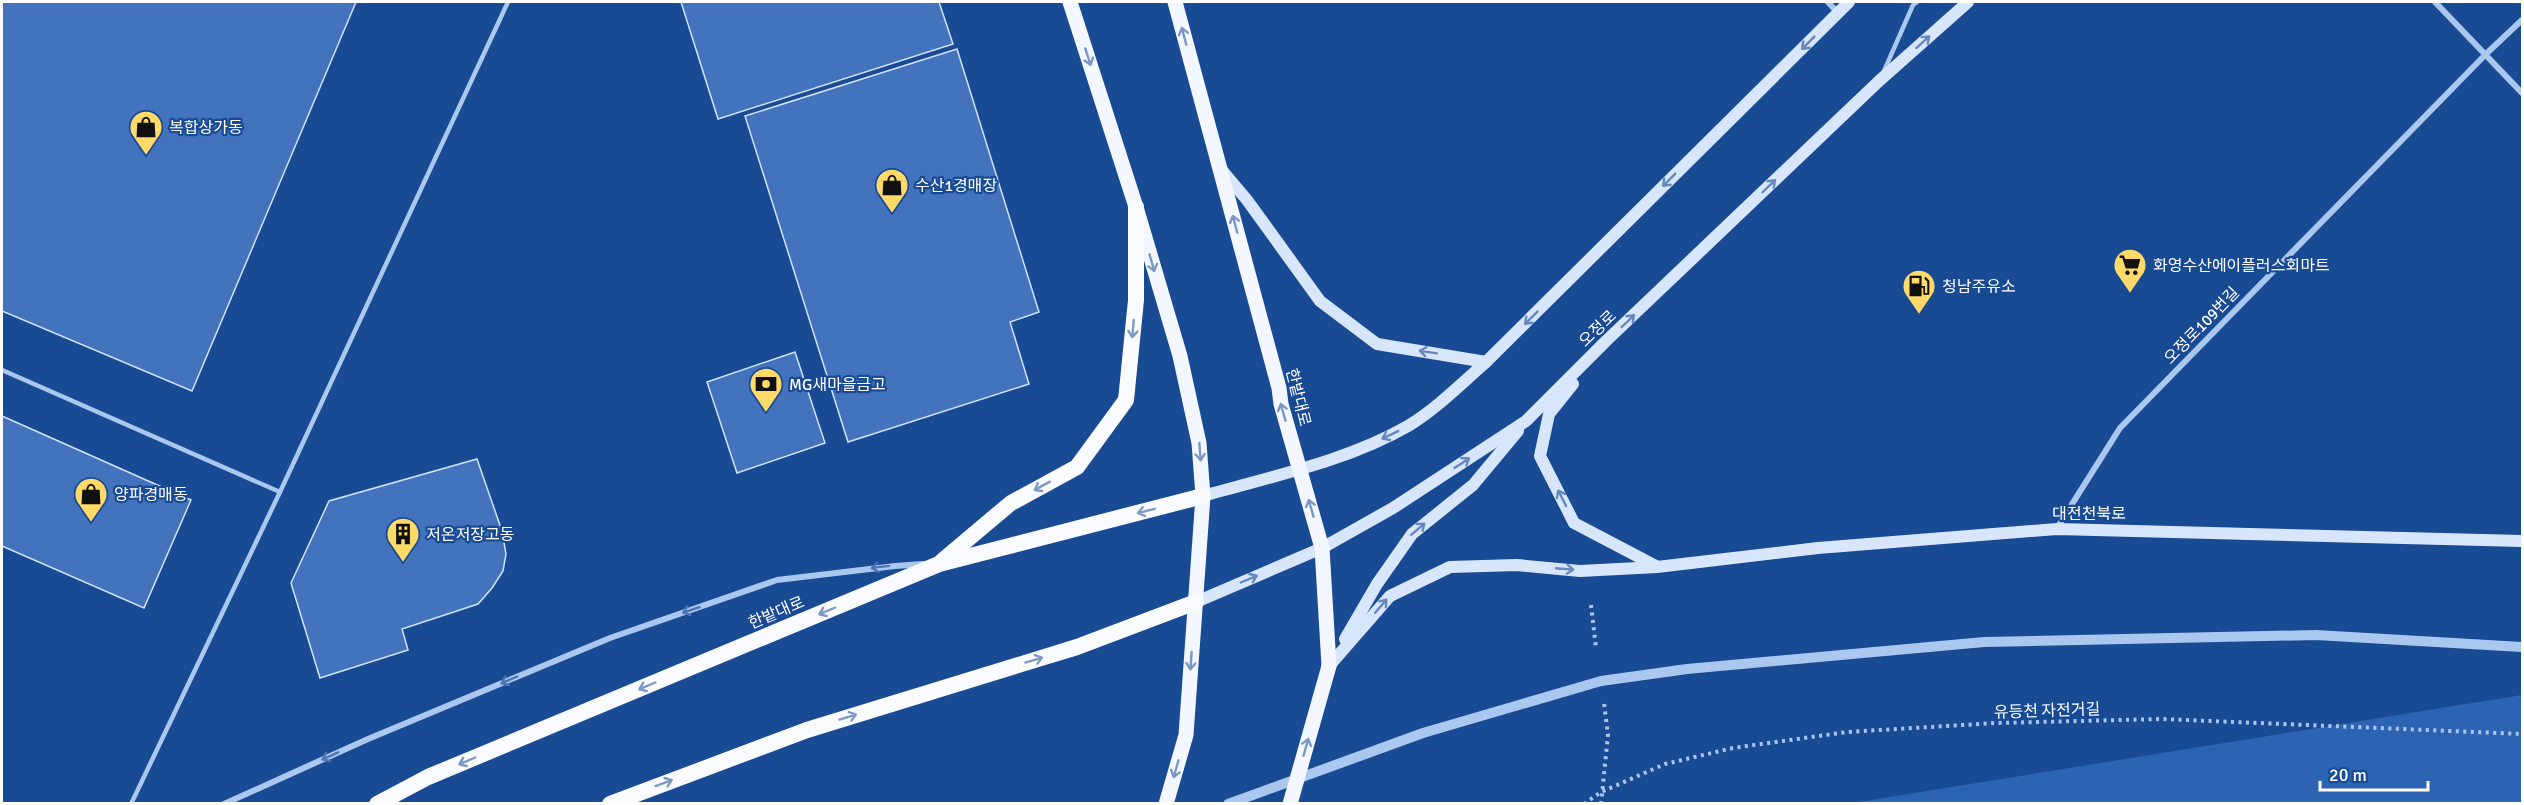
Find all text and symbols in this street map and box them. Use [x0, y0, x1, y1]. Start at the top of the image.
one-way arrow [1178, 26, 1189, 45]
one-way arrow [1800, 35, 1815, 50]
one-way arrow [1915, 35, 1930, 49]
one-way arrow [1083, 47, 1094, 66]
shop icon: 복합상가동 [128, 109, 164, 156]
place label: 복합상가동 [169, 118, 243, 138]
shop icon: 수산1경매장 [874, 167, 910, 214]
one-way arrow [1662, 173, 1677, 188]
place label: 수산1경매장 [915, 176, 998, 196]
one-way arrow [1761, 179, 1776, 194]
one-way arrow [1229, 215, 1240, 234]
supermarket icon: 화영수산에이플러스회마트 [2112, 247, 2148, 294]
one-way arrow [1147, 253, 1159, 272]
place label: 화영수산에이플러스회마트 [2153, 256, 2330, 276]
fuel station icon: 청남주유소 [1901, 268, 1937, 315]
place label: 청남주유소 [1942, 277, 2016, 297]
street label: 오정로109번길 [2160, 283, 2243, 368]
street label: 오정로 [1575, 306, 1621, 351]
one-way arrow [1523, 310, 1538, 325]
one-way arrow [1620, 314, 1635, 328]
one-way arrow [1127, 318, 1138, 338]
one-way arrow [1419, 347, 1439, 358]
bank icon: MG새마을금고 [748, 366, 784, 413]
street label: 한밭대로 [1281, 366, 1315, 428]
place label: MG새마을금고 [789, 375, 886, 395]
one-way arrow [1277, 403, 1288, 422]
one-way arrow [1381, 429, 1399, 441]
one-way arrow [1195, 442, 1206, 462]
one-way arrow [1453, 457, 1470, 469]
shop icon: 양파경매동 [73, 476, 109, 523]
one-way arrow [1033, 481, 1051, 492]
place label: 양파경매동 [114, 485, 188, 505]
one-way arrow [1556, 490, 1567, 508]
one-way arrow [1305, 499, 1316, 518]
street label: 대전천북로 [2052, 504, 2126, 524]
one-way arrow [1137, 505, 1156, 517]
building icon: 저온저장고동 [385, 516, 421, 563]
one-way arrow [1410, 523, 1426, 536]
place label: 저온저장고동 [426, 525, 515, 545]
one-way arrow [871, 562, 891, 573]
one-way arrow [1555, 564, 1575, 575]
one-way arrow [1240, 573, 1258, 585]
street label: 한밭대로 [745, 592, 808, 634]
one-way arrow [1374, 599, 1388, 614]
one-way arrow [682, 605, 701, 616]
one-way arrow [818, 606, 836, 617]
one-way arrow [1185, 650, 1196, 670]
one-way arrow [1024, 654, 1043, 665]
one-way arrow [501, 675, 519, 686]
one-way arrow [638, 681, 656, 692]
street label: 유등천 자전거길 [1993, 699, 2101, 723]
one-way arrow [838, 711, 857, 722]
one-way arrow [1301, 738, 1312, 757]
one-way arrow [321, 751, 339, 762]
scale bar [2320, 754, 2428, 792]
one-way arrow [458, 756, 477, 767]
one-way arrow [1170, 760, 1181, 779]
text: 20 m [2329, 764, 2367, 786]
one-way arrow [655, 777, 673, 788]

